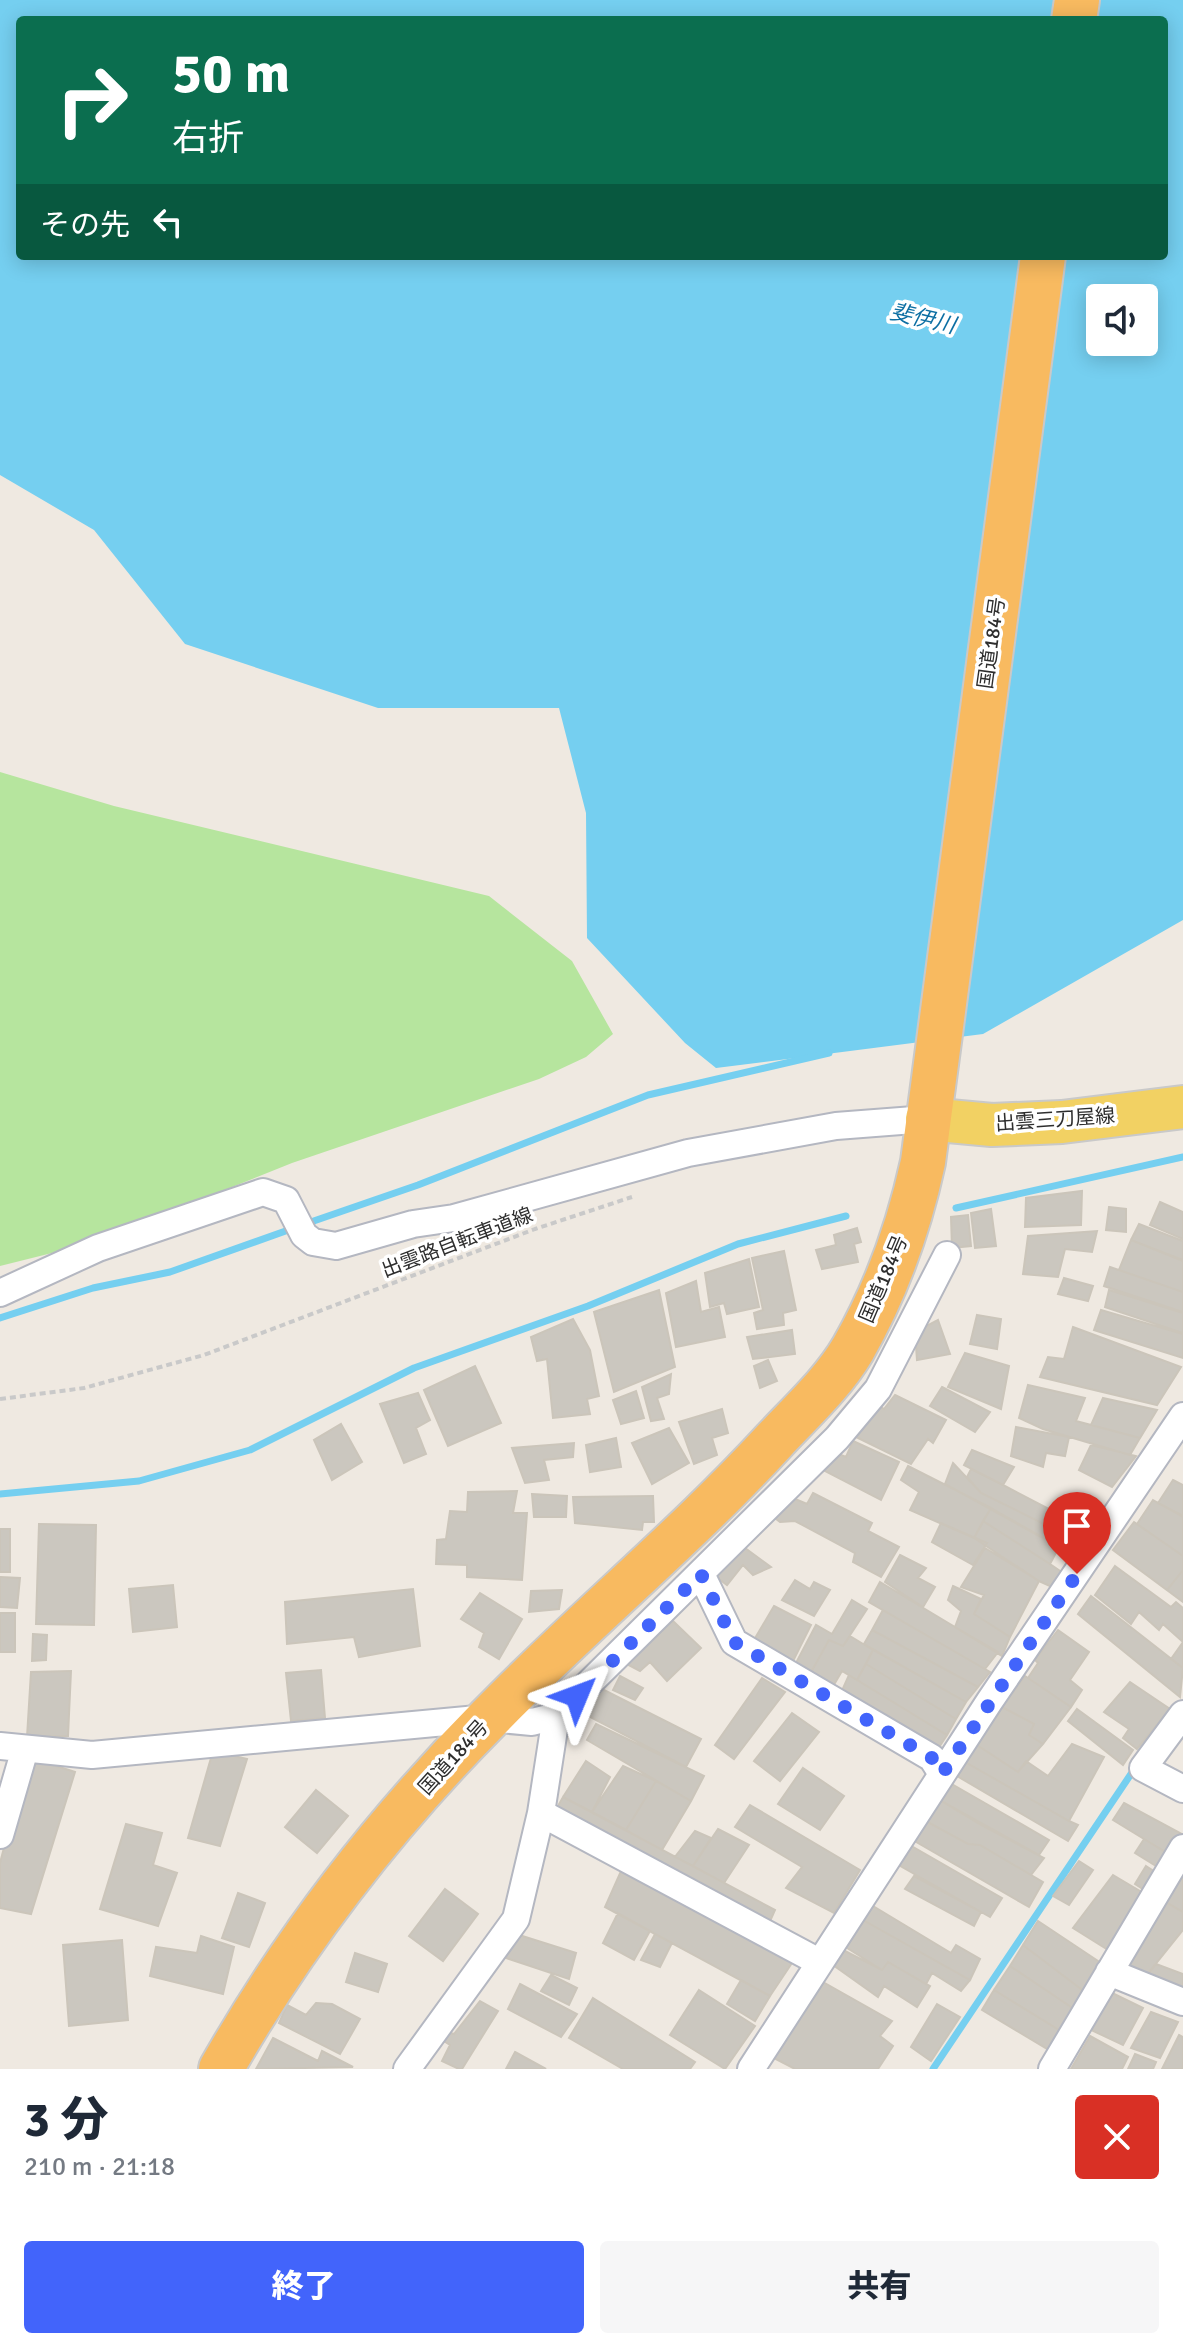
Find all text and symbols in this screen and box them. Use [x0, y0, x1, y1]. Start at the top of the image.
text: 50 m [172, 39, 290, 108]
icon: right [40, 48, 144, 152]
text: 右折 [172, 116, 244, 161]
icon: left [146, 200, 190, 244]
text: その先 [40, 207, 130, 244]
map controls [1086, 284, 1158, 356]
button: sound [1086, 284, 1158, 356]
water label: 斐伊川 [888, 298, 960, 340]
street label: 国道184号 [973, 596, 1010, 691]
street label: 出雲三刀屋線 [994, 1103, 1116, 1136]
street label: 出雲路自転車道線 [378, 1202, 536, 1283]
street label: 国道184号 [854, 1232, 913, 1327]
pin [1043, 1492, 1111, 1574]
icon: arrive [1055, 1504, 1099, 1548]
position arrow [535, 1654, 619, 1738]
street label: 国道184号 [413, 1715, 494, 1800]
text: 3 分 [24, 2091, 108, 2150]
button: close [1075, 2095, 1159, 2179]
text: 210 m · 21:18 [24, 2151, 175, 2183]
button: 終了 [24, 2241, 584, 2333]
button: 共有 [600, 2241, 1159, 2333]

